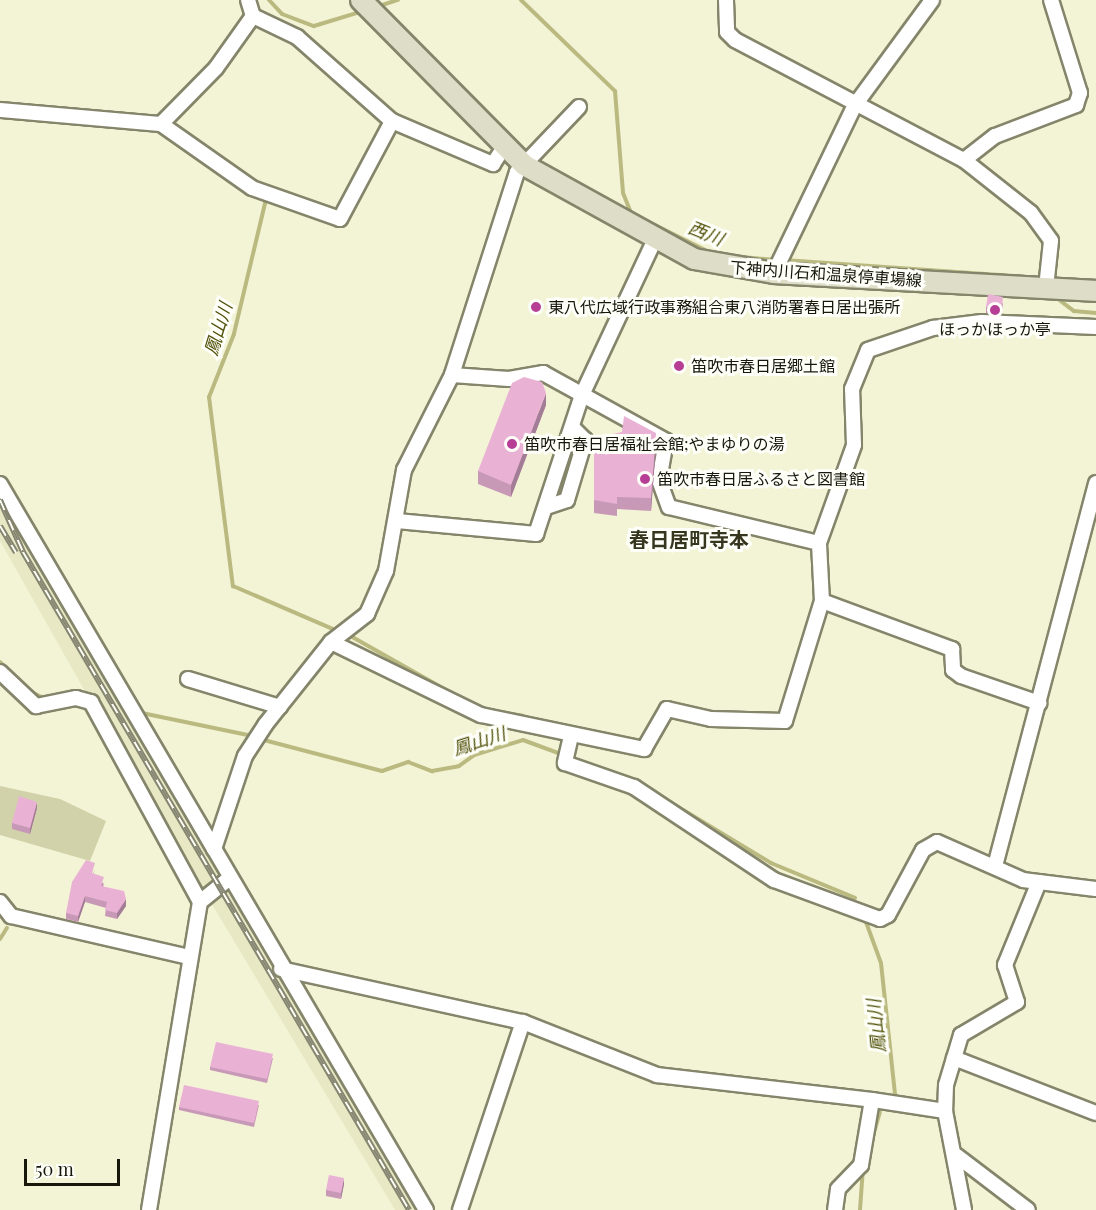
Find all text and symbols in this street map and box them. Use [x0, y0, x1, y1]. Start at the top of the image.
water label: 西川 [685, 216, 727, 250]
street label: 下神内川石和温泉停車場線 [730, 258, 922, 290]
place label: 東八代広域行政事務組合東八消防署春日居出張所 [548, 297, 900, 317]
water label: 鳳山川 [200, 300, 236, 358]
marker: 東八代広域行政事務組合東八消防署春日居出張所 [529, 300, 543, 314]
marker: ほっかほっか亭 [988, 303, 1002, 317]
place label: ほっかほっか亭 [939, 319, 1051, 339]
place label: 笛吹市春日居郷土館 [691, 356, 835, 376]
marker: 笛吹市春日居郷土館 [672, 359, 686, 373]
place label: 笛吹市春日居福祉会館;やまゆりの湯 [524, 434, 785, 454]
marker: 笛吹市春日居福祉会館;やまゆりの湯 [505, 437, 519, 451]
place label: 笛吹市春日居ふるさと図書館 [657, 469, 865, 489]
marker: 笛吹市春日居ふるさと図書館 [638, 472, 652, 486]
district label: 春日居町寺本 [629, 526, 749, 550]
water label: 鳳山川 [450, 722, 508, 760]
water label: 鳳山川 [862, 998, 890, 1054]
scale bar [27, 1147, 123, 1185]
text: 50 m [35, 1157, 74, 1181]

